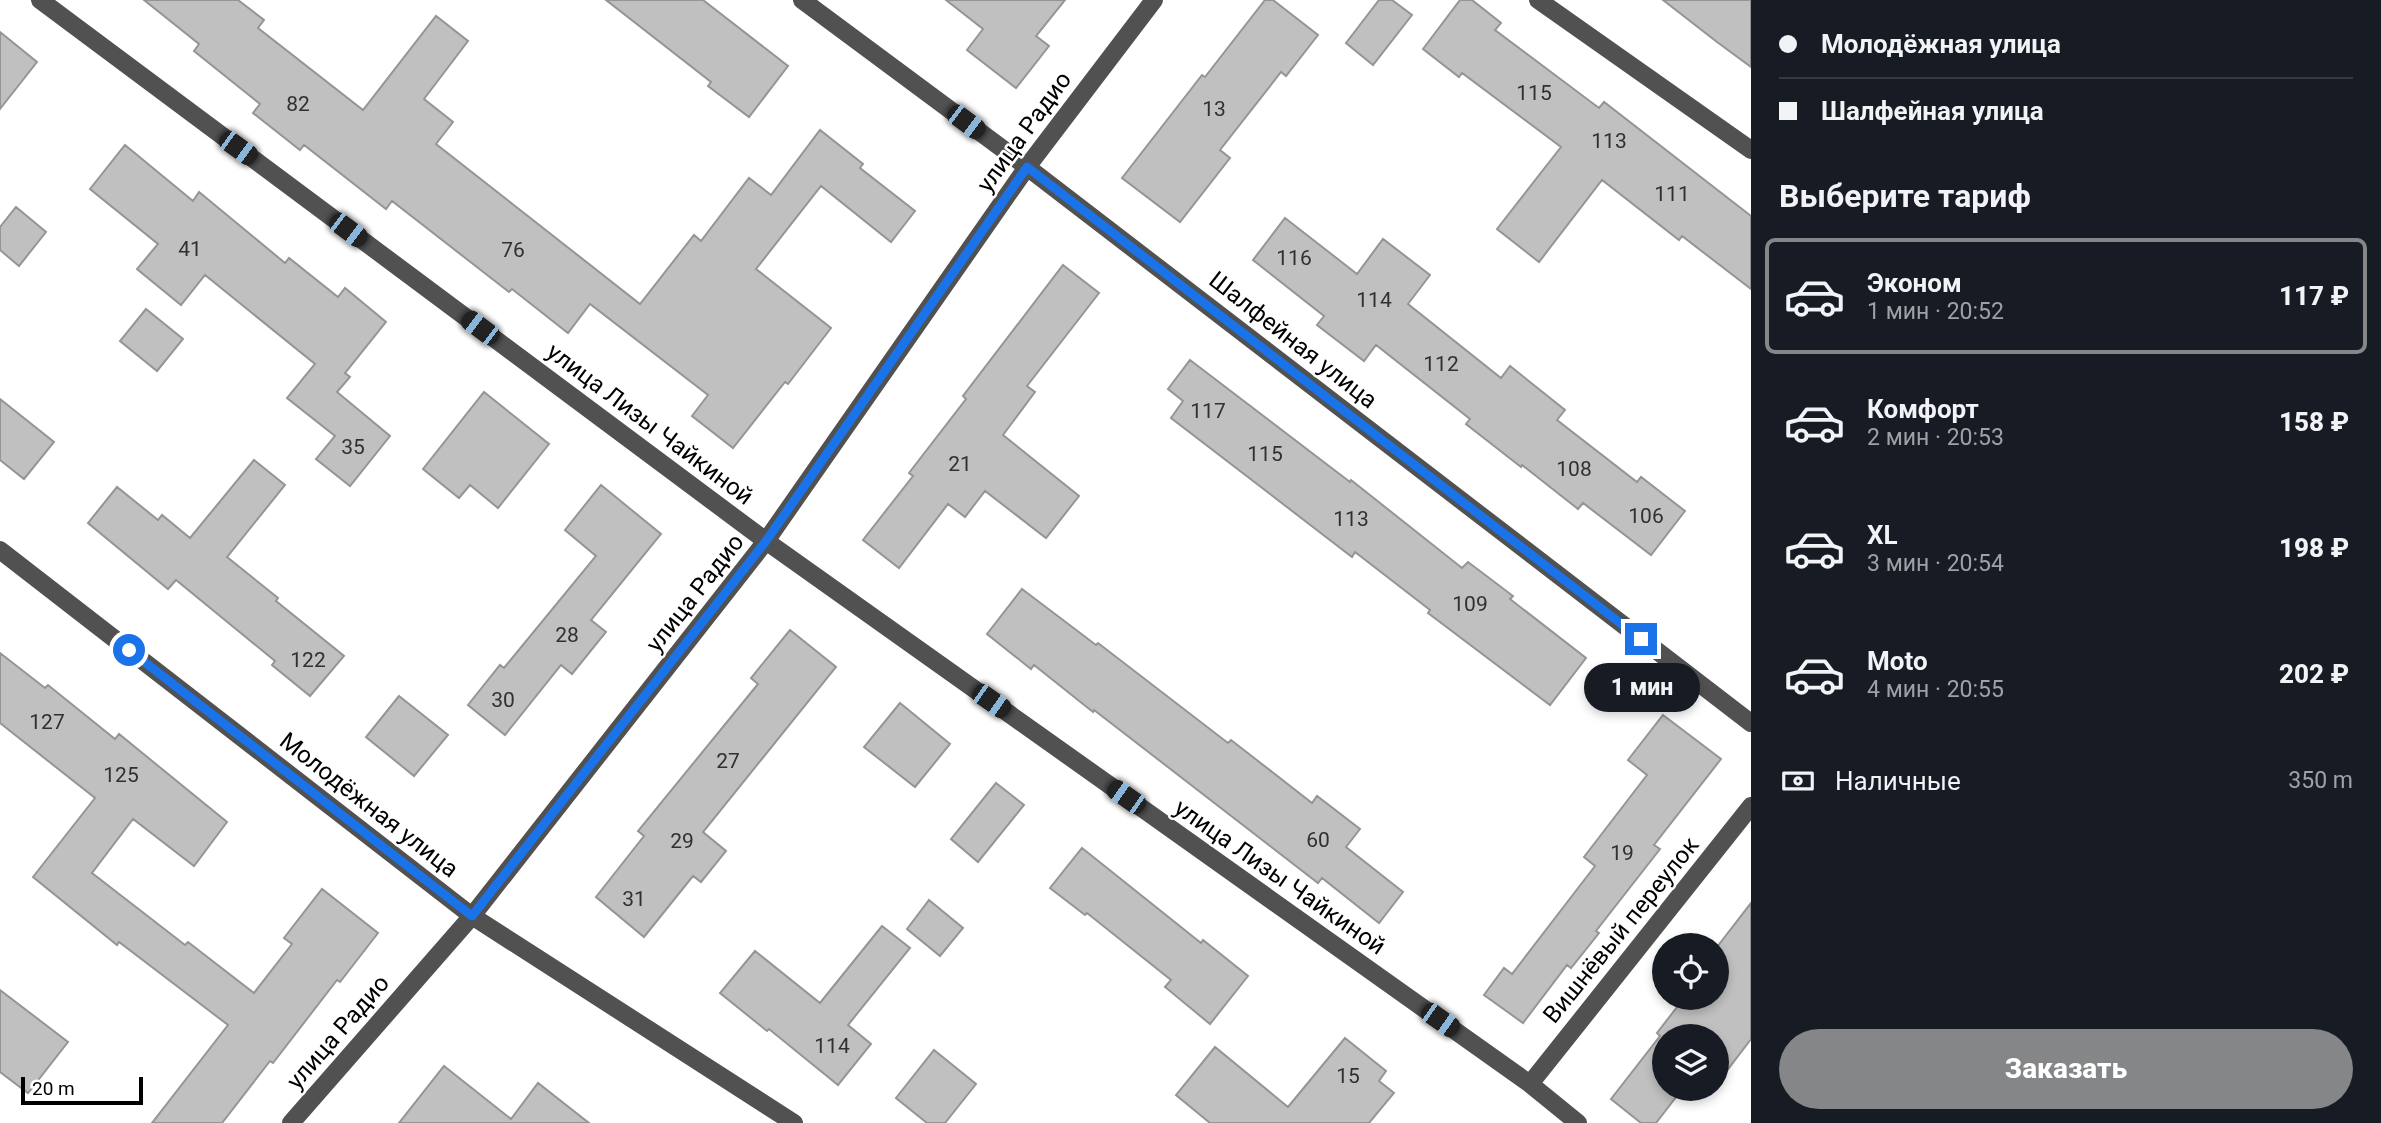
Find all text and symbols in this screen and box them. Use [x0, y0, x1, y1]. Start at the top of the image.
text: Молодёжная улица [1821, 29, 2061, 59]
street label: улица Радио [971, 66, 1077, 198]
house number: 115 [1516, 81, 1552, 105]
house number: 82 [286, 92, 310, 116]
text: Шалфейная улица [1821, 96, 2044, 126]
house number: 13 [1202, 97, 1226, 121]
car [943, 101, 990, 143]
car [215, 127, 262, 169]
house number: 113 [1591, 129, 1627, 153]
text: Выберите тариф [1779, 177, 2031, 215]
house number: 111 [1654, 182, 1690, 206]
car [325, 209, 372, 251]
house number: 41 [178, 237, 202, 261]
house number: 76 [501, 238, 525, 262]
house number: 116 [1276, 246, 1312, 270]
icon: car [1783, 265, 1846, 328]
street label: Шалфейная улица [1203, 266, 1383, 414]
text: Эконом [1867, 268, 1962, 298]
text: 117 ₽ [2279, 281, 2349, 311]
house number: 114 [1356, 288, 1392, 312]
text: 1 мин · 20:52 [1867, 298, 2004, 325]
car [457, 307, 504, 349]
street label: улица Лизы Чайкиной [541, 337, 759, 511]
house number: 112 [1423, 352, 1459, 376]
icon: car [1783, 391, 1846, 454]
text: Комфорт [1867, 394, 1979, 424]
house number: 117 [1190, 399, 1226, 423]
text: 158 ₽ [2279, 407, 2349, 437]
text: 2 мин · 20:53 [1867, 424, 2004, 451]
house number: 35 [341, 435, 365, 459]
house number: 115 [1247, 442, 1283, 466]
house number: 21 [948, 452, 972, 476]
house number: 108 [1556, 457, 1592, 481]
house number: 106 [1628, 504, 1664, 528]
house number: 113 [1333, 507, 1369, 531]
icon: car [1783, 517, 1846, 580]
text: XL [1867, 520, 1898, 550]
street label: улица Радио [640, 528, 750, 658]
text: 198 ₽ [2279, 533, 2349, 563]
text: 3 мин · 20:54 [1867, 550, 2004, 577]
house number: 109 [1452, 592, 1488, 616]
house number: 28 [555, 623, 579, 647]
route end [1625, 623, 1657, 655]
route start [113, 634, 145, 666]
icon: car [1783, 643, 1846, 706]
text: Moto [1867, 646, 1928, 676]
house number: 122 [290, 648, 326, 672]
text: 202 ₽ [2279, 659, 2349, 689]
callout: 1 мин [1583, 664, 1699, 712]
text: 1 мин [1611, 674, 1673, 701]
text: 4 мин · 20:55 [1867, 676, 2004, 703]
car [968, 680, 1015, 722]
house number: 30 [491, 688, 515, 712]
house number: 127 [29, 710, 65, 734]
street label: Молодёжная улица [274, 727, 464, 883]
house number: 27 [716, 749, 740, 773]
icon: cash [1779, 762, 1817, 800]
house number: 125 [103, 763, 139, 787]
text: Наличные [1835, 766, 1961, 796]
text: 350 m [2288, 767, 2353, 794]
car [1103, 776, 1150, 818]
street label: улица Лизы Чайкиной [1169, 794, 1391, 960]
house number: 60 [1306, 828, 1330, 852]
house number: 29 [670, 829, 694, 853]
street label: Вишнёвый переулок [1537, 831, 1705, 1029]
house number: 19 [1610, 841, 1634, 865]
house number: 31 [622, 887, 646, 911]
map controls [1652, 933, 1729, 1101]
button: locate [1652, 933, 1729, 1010]
street label: улица Радио [281, 969, 395, 1095]
car [1417, 999, 1464, 1041]
button: layers [1652, 1024, 1729, 1101]
button: Заказать [1779, 1029, 2353, 1109]
house number: 114 [814, 1034, 850, 1058]
house number: 15 [1336, 1064, 1360, 1088]
scale bar [21, 1074, 144, 1106]
text: 20 m [32, 1077, 75, 1100]

